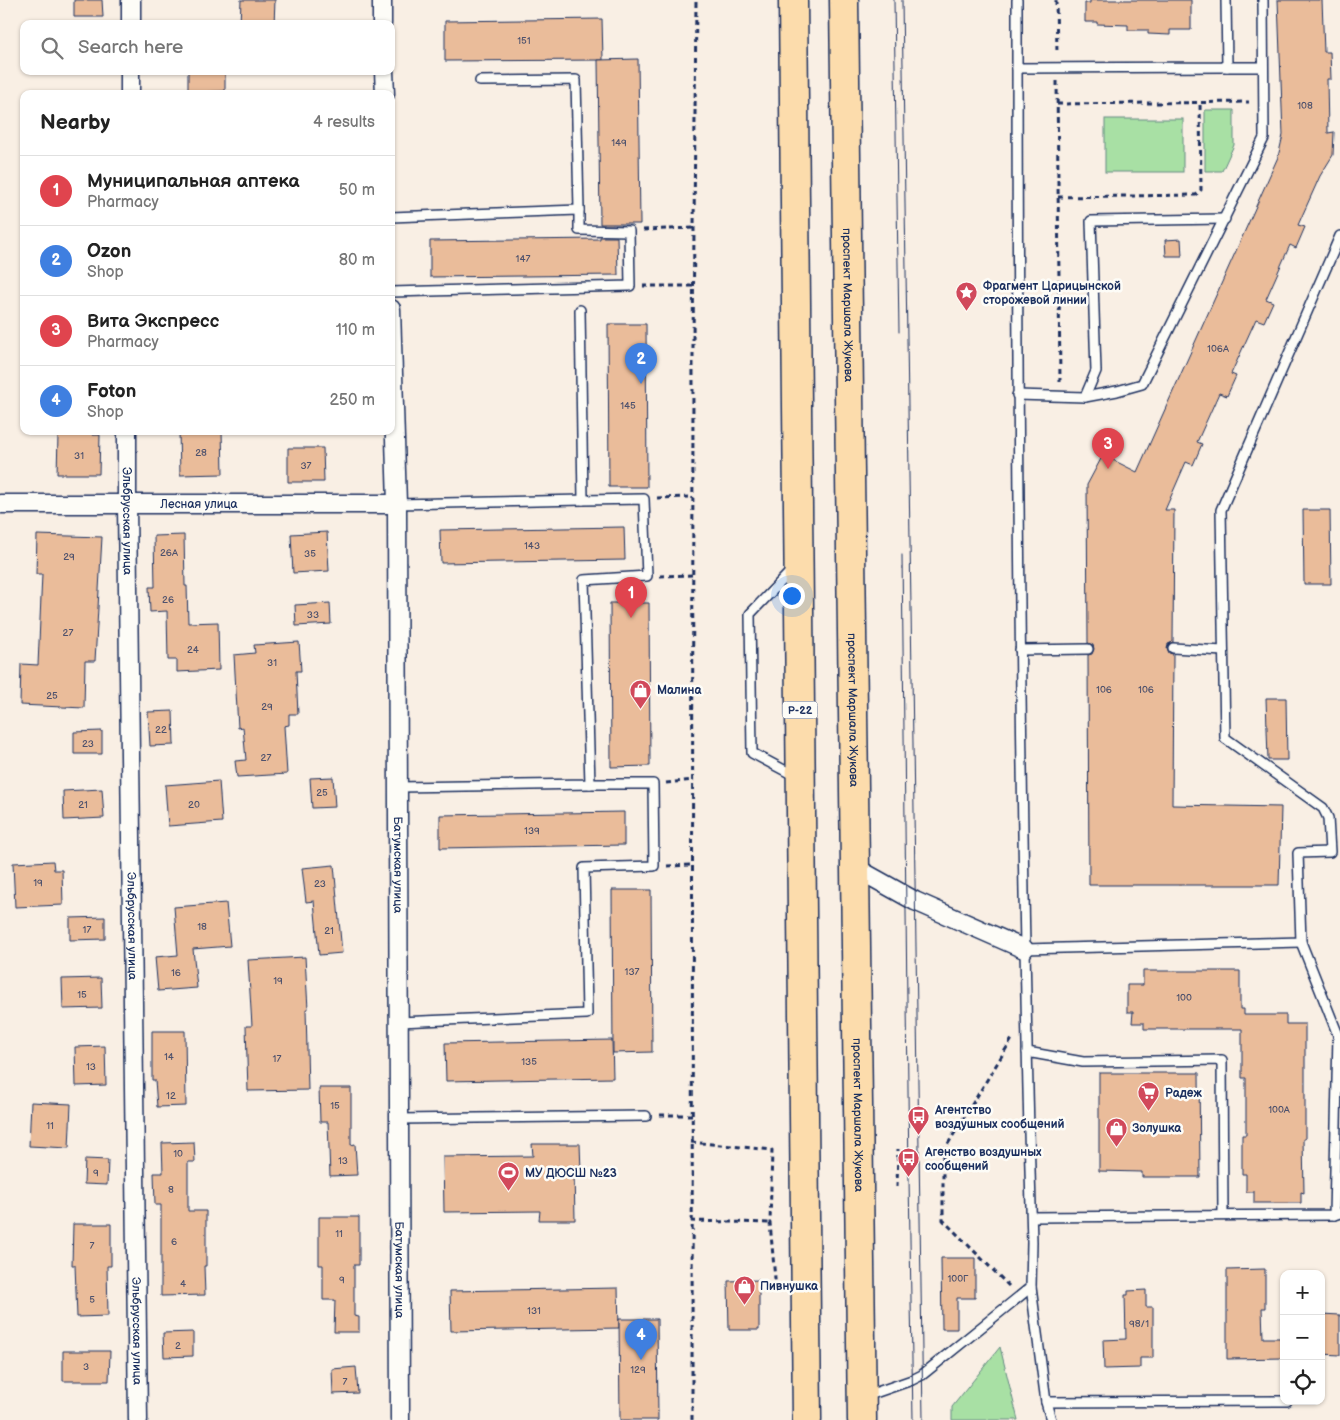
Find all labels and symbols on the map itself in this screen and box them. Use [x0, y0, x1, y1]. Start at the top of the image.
house number: 151 [517, 35, 531, 47]
house number: 108 [1297, 100, 1313, 112]
house number: 149 [611, 137, 627, 149]
street label: проспект Маршала Жукова [839, 228, 856, 382]
house number: 147 [516, 253, 531, 265]
place label: Фрагмент Царицынской сторожевой линии [983, 279, 1121, 308]
place icon: Фрагмент Царицынской сторожевой линии [955, 281, 979, 312]
pin: 2 [625, 343, 657, 384]
house number: 106А [1207, 343, 1230, 355]
house number: 145 [620, 400, 636, 412]
pin: 3 [1092, 428, 1124, 469]
house number: 28 [195, 447, 207, 459]
house number: 31 [74, 450, 84, 462]
house number: 37 [300, 460, 312, 472]
street label: Эльбрусская улица [119, 467, 135, 575]
street label: Лесная улица [159, 497, 238, 512]
house number: 143 [524, 540, 540, 552]
house number: 26А [160, 547, 179, 559]
house number: 35 [304, 548, 316, 560]
house number: 29 [63, 551, 75, 563]
pin: 1 [615, 577, 647, 618]
your location [779, 583, 805, 609]
house number: 26 [162, 594, 174, 606]
house number: 33 [307, 609, 319, 621]
house number: 27 [63, 627, 73, 639]
street label: проспект Маршала Жукова [844, 633, 861, 787]
house number: 24 [187, 644, 199, 656]
house number: 31 [267, 657, 277, 669]
shop icon: Малина [629, 678, 653, 709]
place label: Малина [657, 683, 702, 698]
house number: 106 [1096, 684, 1112, 696]
house number: 106 [1138, 684, 1154, 696]
house number: 25 [46, 690, 58, 702]
house number: 29 [261, 701, 273, 713]
road number: Р-22 [782, 702, 818, 718]
house number: 22 [155, 724, 167, 736]
house number: 23 [82, 738, 94, 750]
house number: 27 [261, 752, 271, 764]
house number: 25 [316, 787, 328, 799]
house number: 21 [78, 799, 88, 811]
house number: 20 [188, 799, 200, 811]
street label: Батумская улица [390, 816, 405, 913]
house number: 139 [524, 825, 540, 837]
street label: Эльбрусская улица [123, 872, 140, 980]
house number: 19 [33, 877, 43, 889]
house number: 23 [314, 878, 326, 890]
house number: 18 [197, 921, 207, 933]
house number: 17 [83, 924, 91, 936]
house number: 21 [324, 925, 334, 937]
house number: 137 [625, 966, 640, 978]
house number: 16 [171, 967, 181, 979]
house number: 19 [273, 975, 283, 987]
house number: 15 [77, 989, 87, 1001]
house number: 100 [1176, 992, 1192, 1004]
street label: проспект Маршала Жукова [849, 1038, 866, 1192]
house number: 14 [164, 1051, 174, 1063]
house number: 17 [273, 1053, 281, 1065]
house number: 135 [521, 1056, 537, 1068]
house number: 13 [86, 1061, 96, 1073]
supermarket icon: Радеж [1137, 1081, 1161, 1112]
place label: Радеж [1165, 1086, 1202, 1101]
house number: 12 [166, 1090, 176, 1102]
house number: 15 [330, 1100, 340, 1112]
place label: Агентство воздушных сообщений [934, 1103, 1064, 1132]
house number: 100А [1268, 1104, 1291, 1116]
bus stop icon: Агентство воздушных сообщений [907, 1105, 931, 1136]
shop icon: Золушка [1104, 1116, 1128, 1147]
house number: 11 [46, 1120, 54, 1132]
place label: Золушка [1132, 1121, 1182, 1136]
place label: Агенство воздушных сообщений [924, 1145, 1042, 1174]
bus stop icon: Агенство воздушных сообщений [897, 1147, 921, 1178]
house number: 10 [173, 1148, 183, 1160]
house number: 13 [338, 1155, 348, 1167]
sports icon: МУ ДЮСШ №23 [497, 1161, 521, 1192]
place label: МУ ДЮСШ №23 [525, 1166, 617, 1181]
house number: 9 [93, 1167, 99, 1179]
house number: 8 [168, 1184, 174, 1196]
street label: Батумская улица [391, 1221, 407, 1318]
house number: 11 [335, 1228, 343, 1240]
house number: 6 [171, 1236, 177, 1248]
house number: 7 [90, 1240, 95, 1252]
house number: 100Г [947, 1273, 969, 1285]
house number: 9 [339, 1274, 345, 1286]
shop icon: Пивнушка [732, 1274, 756, 1305]
street label: Эльбрусская улица [128, 1277, 145, 1385]
house number: 4 [180, 1278, 186, 1290]
place label: Пивнушка [760, 1279, 819, 1294]
house number: 5 [89, 1294, 95, 1306]
house number: 131 [527, 1305, 541, 1317]
house number: 98/1 [1129, 1318, 1149, 1330]
pin: 4 [625, 1319, 657, 1360]
house number: 2 [175, 1340, 181, 1352]
house number: 3 [83, 1361, 89, 1373]
house number: 129 [630, 1364, 646, 1376]
house number: 7 [343, 1376, 348, 1388]

